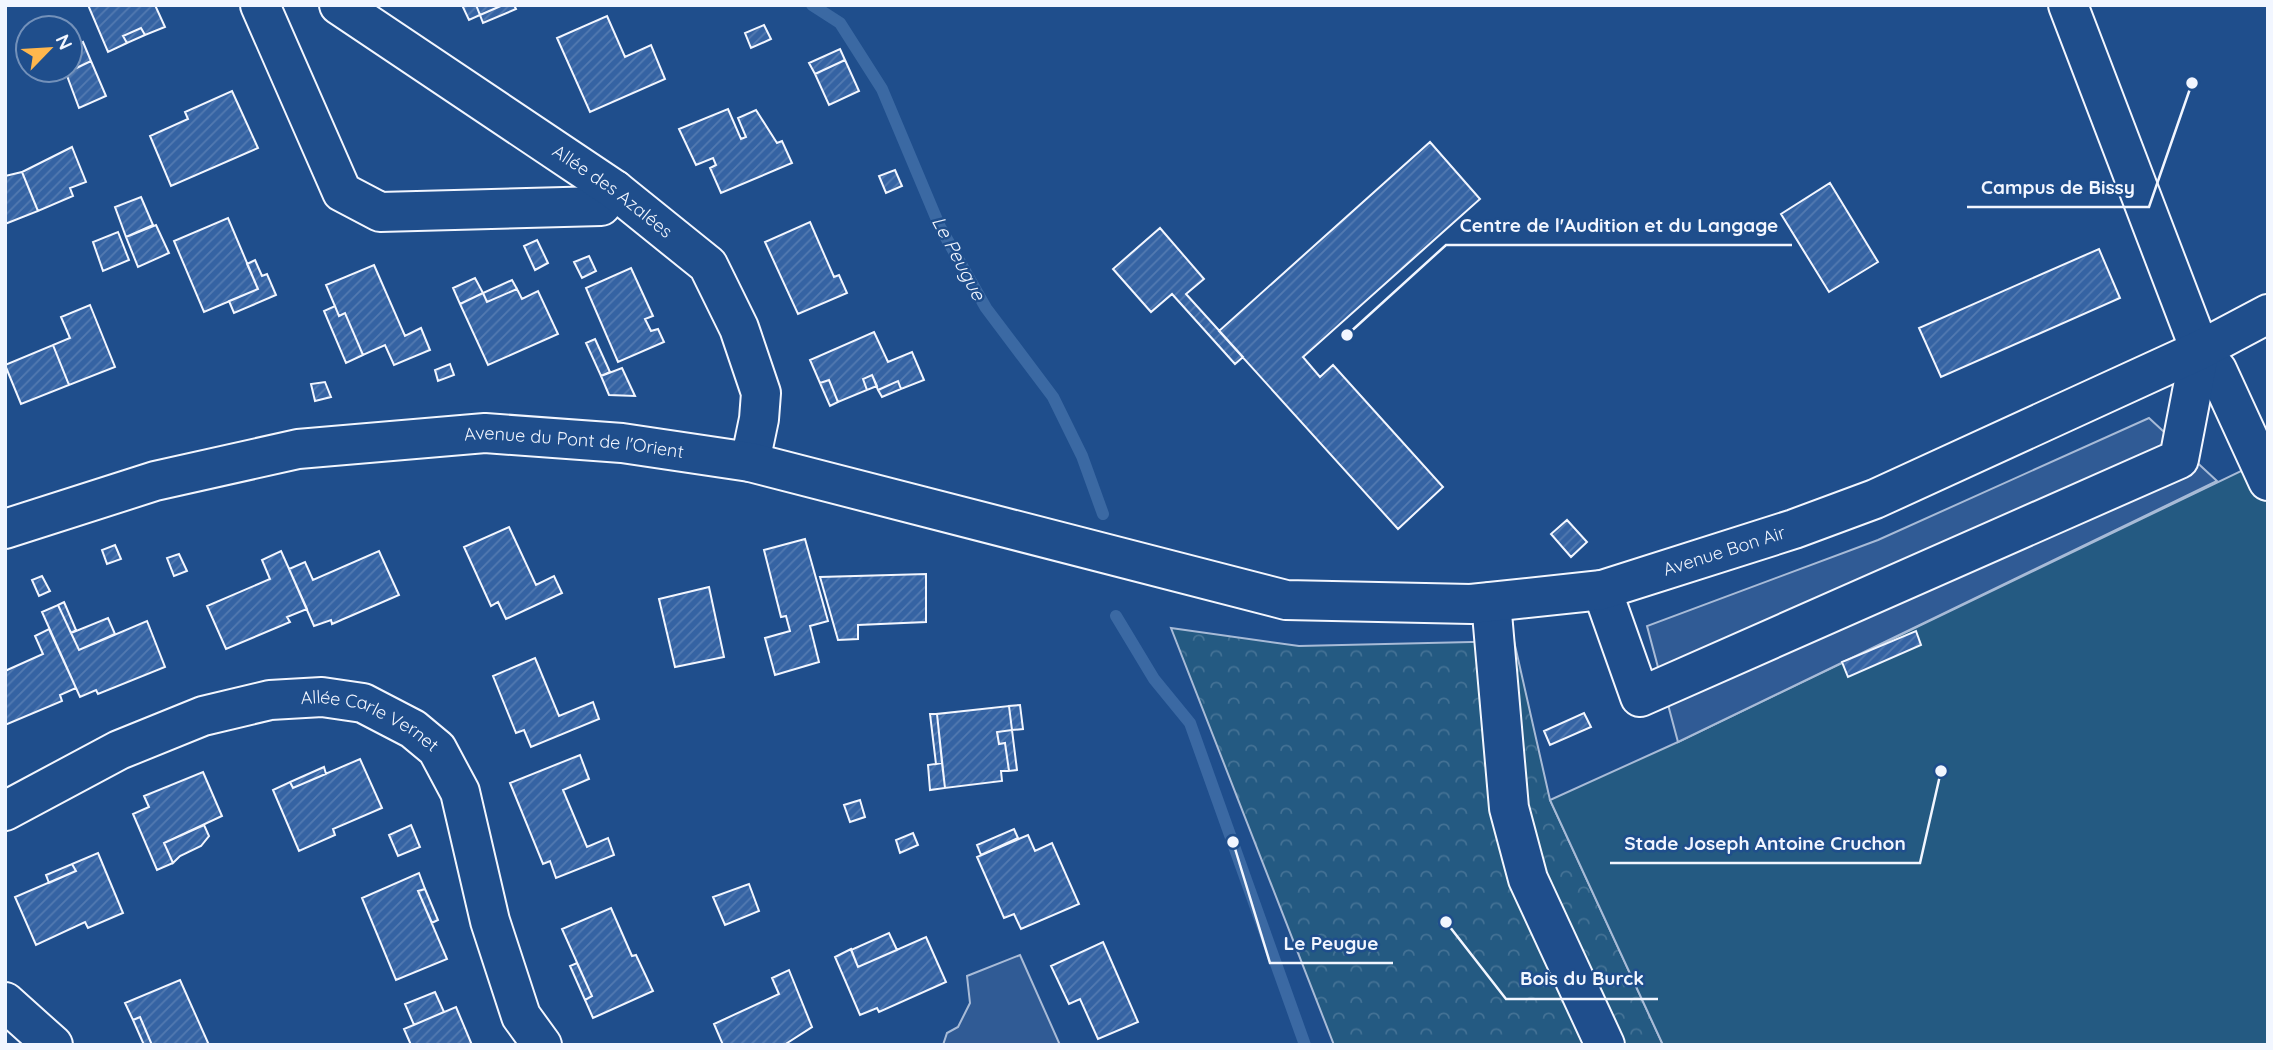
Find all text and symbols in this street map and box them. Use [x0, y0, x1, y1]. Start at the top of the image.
north arrow [14, 14, 84, 84]
text: N [51, 30, 78, 53]
street label: Allée des Azalées [548, 139, 677, 243]
callout: Campus de Bissy [1967, 167, 2149, 207]
text: Campus de Bissy [1981, 175, 2135, 199]
callout: Centre de l'Audition et du Langage [1446, 205, 1792, 245]
water label: Le Peugue [927, 212, 992, 305]
text: Centre de l'Audition et du Langage [1460, 213, 1778, 237]
street label: Avenue du Pont de l'Orient [463, 421, 685, 463]
street label: Avenue Bon Air [1660, 521, 1788, 581]
street label: Allée Carle Vernet [300, 685, 444, 757]
callout: Stade Joseph Antoine Cruchon [1610, 823, 1920, 863]
text: Stade Joseph Antoine Cruchon [1624, 831, 1906, 855]
callout: Le Peugue [1270, 923, 1393, 963]
text: Le Peugue [1284, 931, 1378, 955]
callout: Bois du Burck [1506, 959, 1658, 999]
text: Bois du Burck [1520, 966, 1644, 990]

